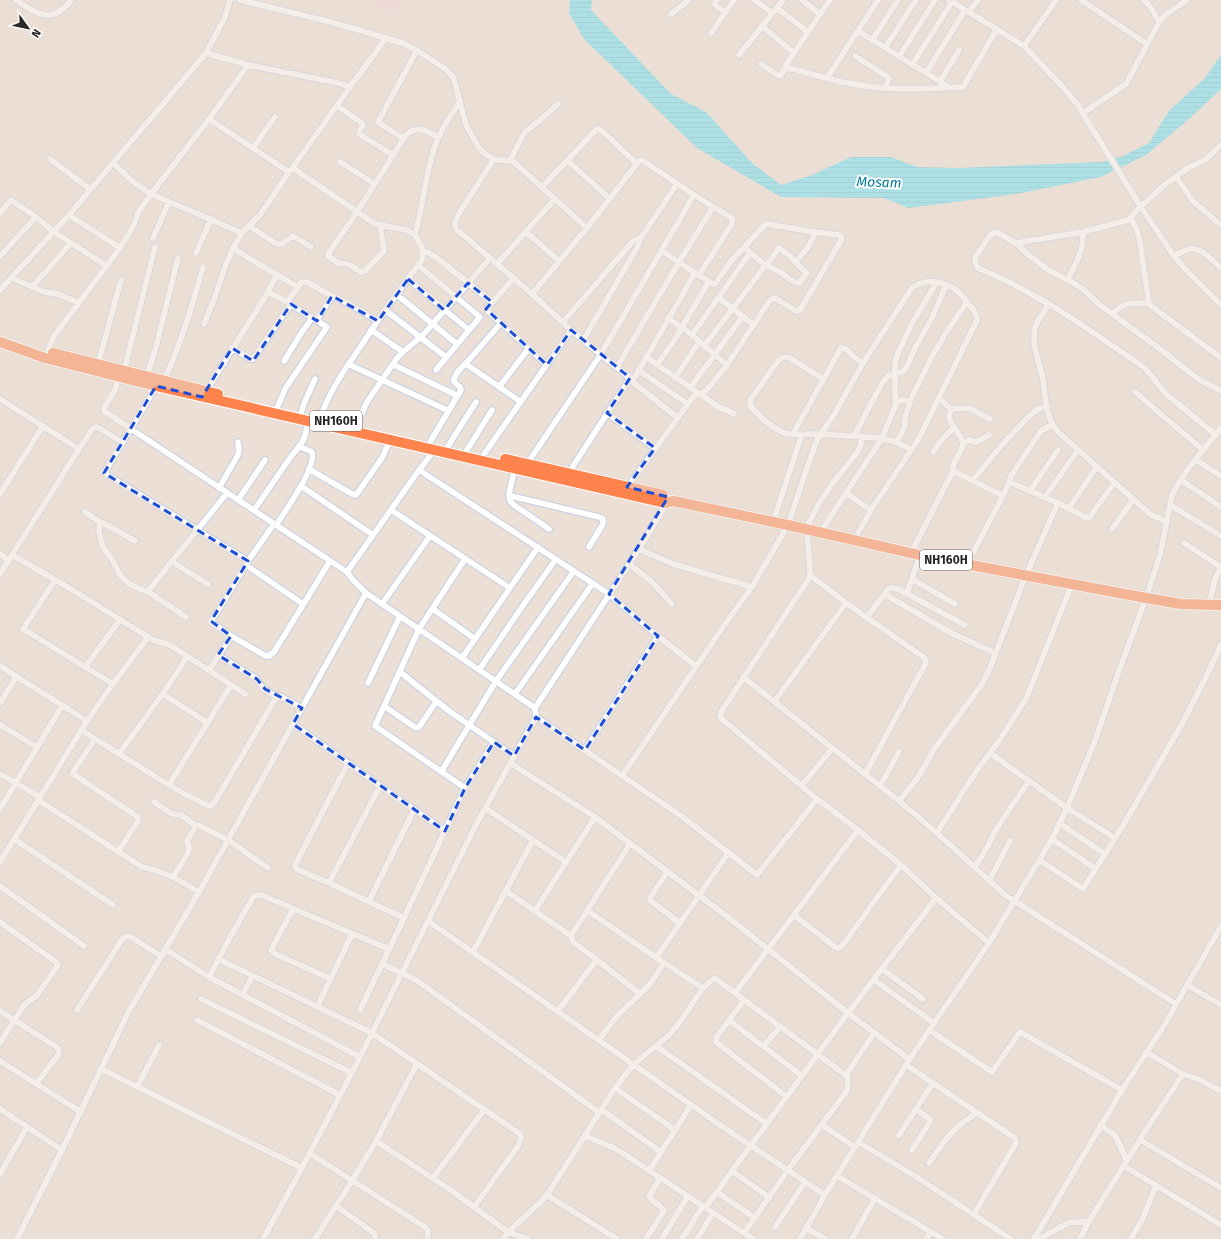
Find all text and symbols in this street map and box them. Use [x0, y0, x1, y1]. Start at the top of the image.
north arrow [8, 8, 48, 48]
text: N [29, 27, 43, 40]
water label: Mosam [856, 173, 902, 192]
road number: NH160H [310, 411, 362, 431]
road number: NH160H [920, 550, 972, 570]

